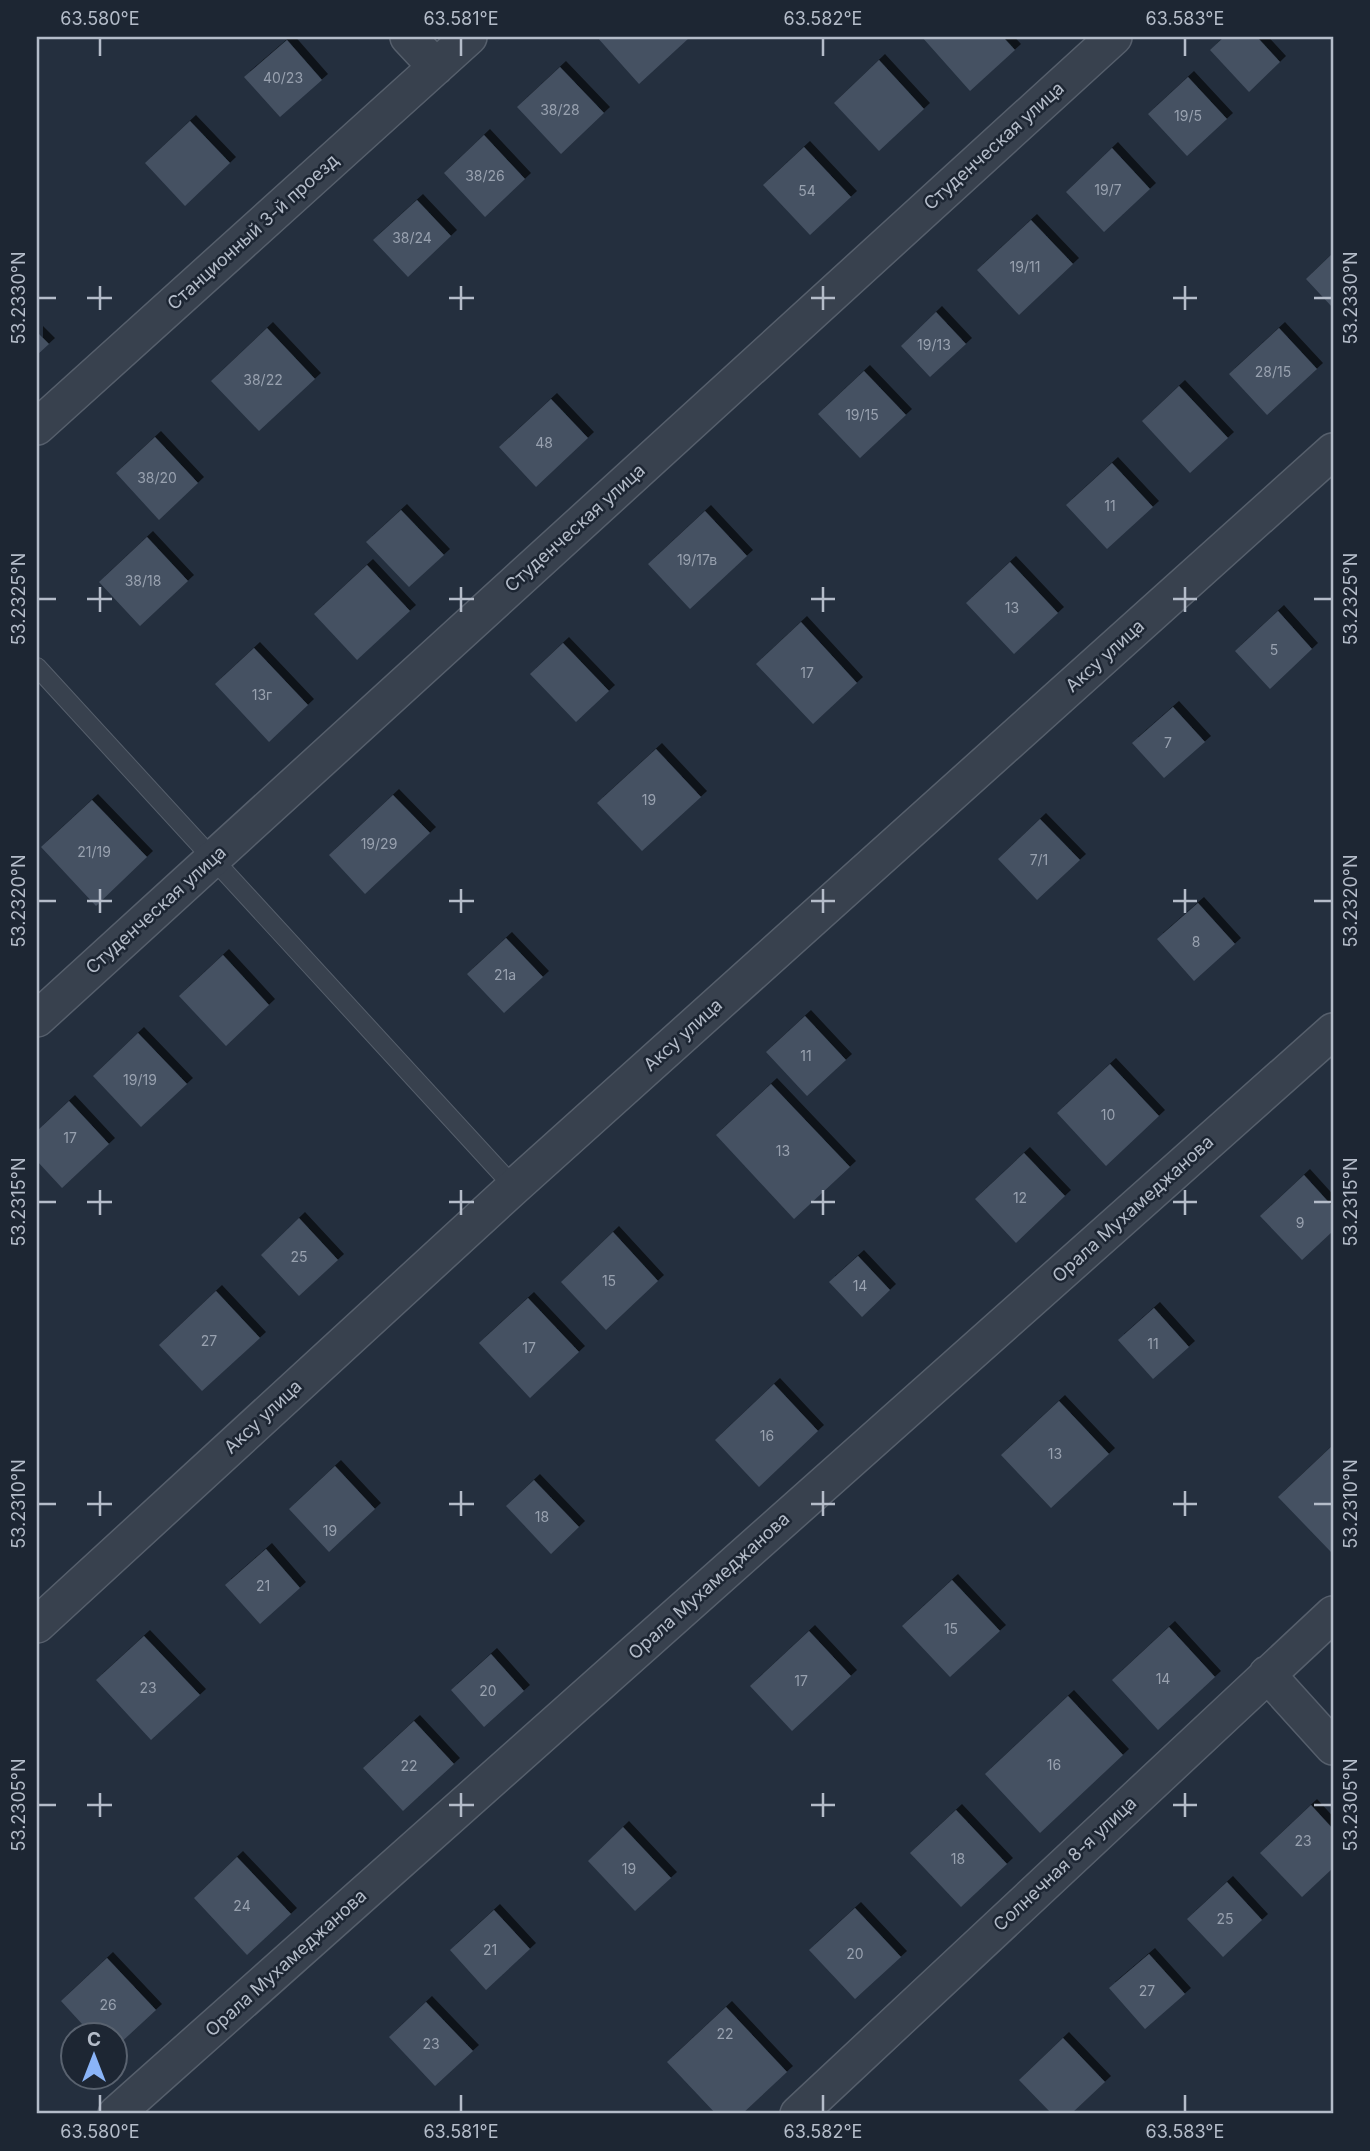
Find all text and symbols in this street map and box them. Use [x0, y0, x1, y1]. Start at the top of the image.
text: 63.580°E [60, 8, 140, 29]
text: 63.581°E [423, 8, 499, 29]
text: 63.582°E [784, 8, 862, 29]
text: 63.583°E [1146, 8, 1224, 29]
house number: 40/23 [263, 69, 303, 86]
street label: Студенческая улица [919, 77, 1068, 214]
house number: 38/28 [540, 101, 580, 118]
house number: 19/5 [1174, 107, 1202, 124]
street label: Станционный 3-й проезд [163, 149, 343, 314]
house number: 38/26 [465, 167, 505, 184]
house number: 19/7 [1094, 181, 1122, 198]
house number: 54 [798, 182, 816, 199]
house number: 38/24 [392, 229, 432, 246]
text: 53.2330°N [8, 251, 29, 345]
text: 53.2330°N [1340, 251, 1361, 345]
house number: 19/11 [1010, 258, 1040, 275]
house number: 19/13 [917, 336, 951, 353]
house number: 28/15 [1255, 363, 1291, 380]
house number: 38/22 [243, 371, 283, 388]
house number: 19/15 [845, 406, 879, 423]
house number: 48 [535, 434, 553, 451]
street label: Студенческая улица [500, 459, 649, 596]
house number: 38/20 [137, 469, 177, 486]
house number: 11 [1104, 497, 1116, 514]
house number: 19/17в [677, 551, 717, 568]
text: 53.2325°N [8, 553, 29, 645]
text: 53.2325°N [1340, 553, 1361, 645]
house number: 38/18 [125, 572, 161, 589]
house number: 13 [1005, 599, 1019, 616]
street label: Аксу улица [1061, 615, 1148, 696]
house number: 5 [1270, 641, 1278, 658]
house number: 17 [800, 664, 814, 681]
house number: 13г [252, 686, 272, 703]
house number: 7 [1164, 734, 1172, 751]
house number: 19 [642, 791, 656, 808]
house number: 19/29 [361, 835, 397, 852]
street label: Студенческая улица [81, 841, 230, 978]
house number: 21/19 [77, 843, 111, 860]
house number: 7/1 [1030, 851, 1048, 868]
text: 53.2320°N [8, 854, 29, 948]
text: 53.2320°N [1340, 854, 1361, 948]
house number: 8 [1192, 933, 1200, 950]
house number: 21а [494, 966, 516, 983]
street label: Аксу улица [639, 994, 726, 1075]
house number: 11 [800, 1047, 812, 1064]
house number: 19/19 [123, 1071, 157, 1088]
house number: 10 [1101, 1106, 1115, 1123]
house number: 17 [63, 1129, 77, 1146]
street label: Орала Мухамеджанова [1048, 1131, 1217, 1286]
house number: 13 [776, 1142, 790, 1159]
text: 53.2315°N [8, 1158, 29, 1246]
text: 53.2315°N [1340, 1158, 1361, 1246]
house number: 12 [1013, 1189, 1027, 1206]
house number: 9 [1296, 1214, 1304, 1231]
house number: 25 [290, 1248, 308, 1265]
house number: 15 [602, 1272, 616, 1289]
house number: 14 [853, 1277, 867, 1294]
house number: 27 [201, 1332, 217, 1349]
house number: 11 [1147, 1335, 1159, 1352]
house number: 17 [522, 1339, 536, 1356]
street label: Аксу улица [220, 1376, 306, 1458]
house number: 16 [760, 1427, 774, 1444]
house number: 13 [1048, 1445, 1062, 1462]
text: 53.2310°N [8, 1459, 29, 1549]
text: 53.2310°N [1340, 1459, 1361, 1549]
house number: 18 [535, 1508, 549, 1525]
street label: Орала Мухамеджанова [624, 1508, 793, 1663]
house number: 19 [323, 1522, 337, 1539]
house number: 21 [256, 1577, 270, 1594]
house number: 15 [944, 1620, 958, 1637]
house number: 14 [1156, 1670, 1170, 1687]
house number: 17 [794, 1672, 808, 1689]
house number: 23 [139, 1679, 157, 1696]
house number: 20 [479, 1682, 497, 1699]
house number: 16 [1047, 1756, 1061, 1773]
house number: 22 [400, 1757, 418, 1774]
text: 53.2305°N [8, 1759, 29, 1852]
text: 53.2305°N [1340, 1759, 1361, 1852]
street label: Солнечная 8-я улица [989, 1792, 1140, 1935]
house number: 23 [1294, 1832, 1312, 1849]
house number: 18 [951, 1850, 965, 1867]
house number: 19 [622, 1860, 636, 1877]
street label: Орала Мухамеджанова [201, 1885, 370, 2040]
house number: 24 [233, 1897, 251, 1914]
house number: 25 [1216, 1910, 1234, 1927]
house number: 21 [483, 1941, 497, 1958]
house number: 20 [846, 1945, 864, 1962]
house number: 27 [1139, 1982, 1155, 1999]
house number: 26 [99, 1996, 117, 2013]
north arrow [60, 2022, 130, 2092]
house number: 22 [716, 2025, 734, 2042]
text: С [87, 2028, 101, 2051]
house number: 23 [422, 2035, 440, 2052]
text: 63.580°E [60, 2121, 140, 2142]
text: 63.581°E [423, 2121, 499, 2142]
text: 63.582°E [784, 2121, 862, 2142]
text: 63.583°E [1146, 2121, 1224, 2142]

